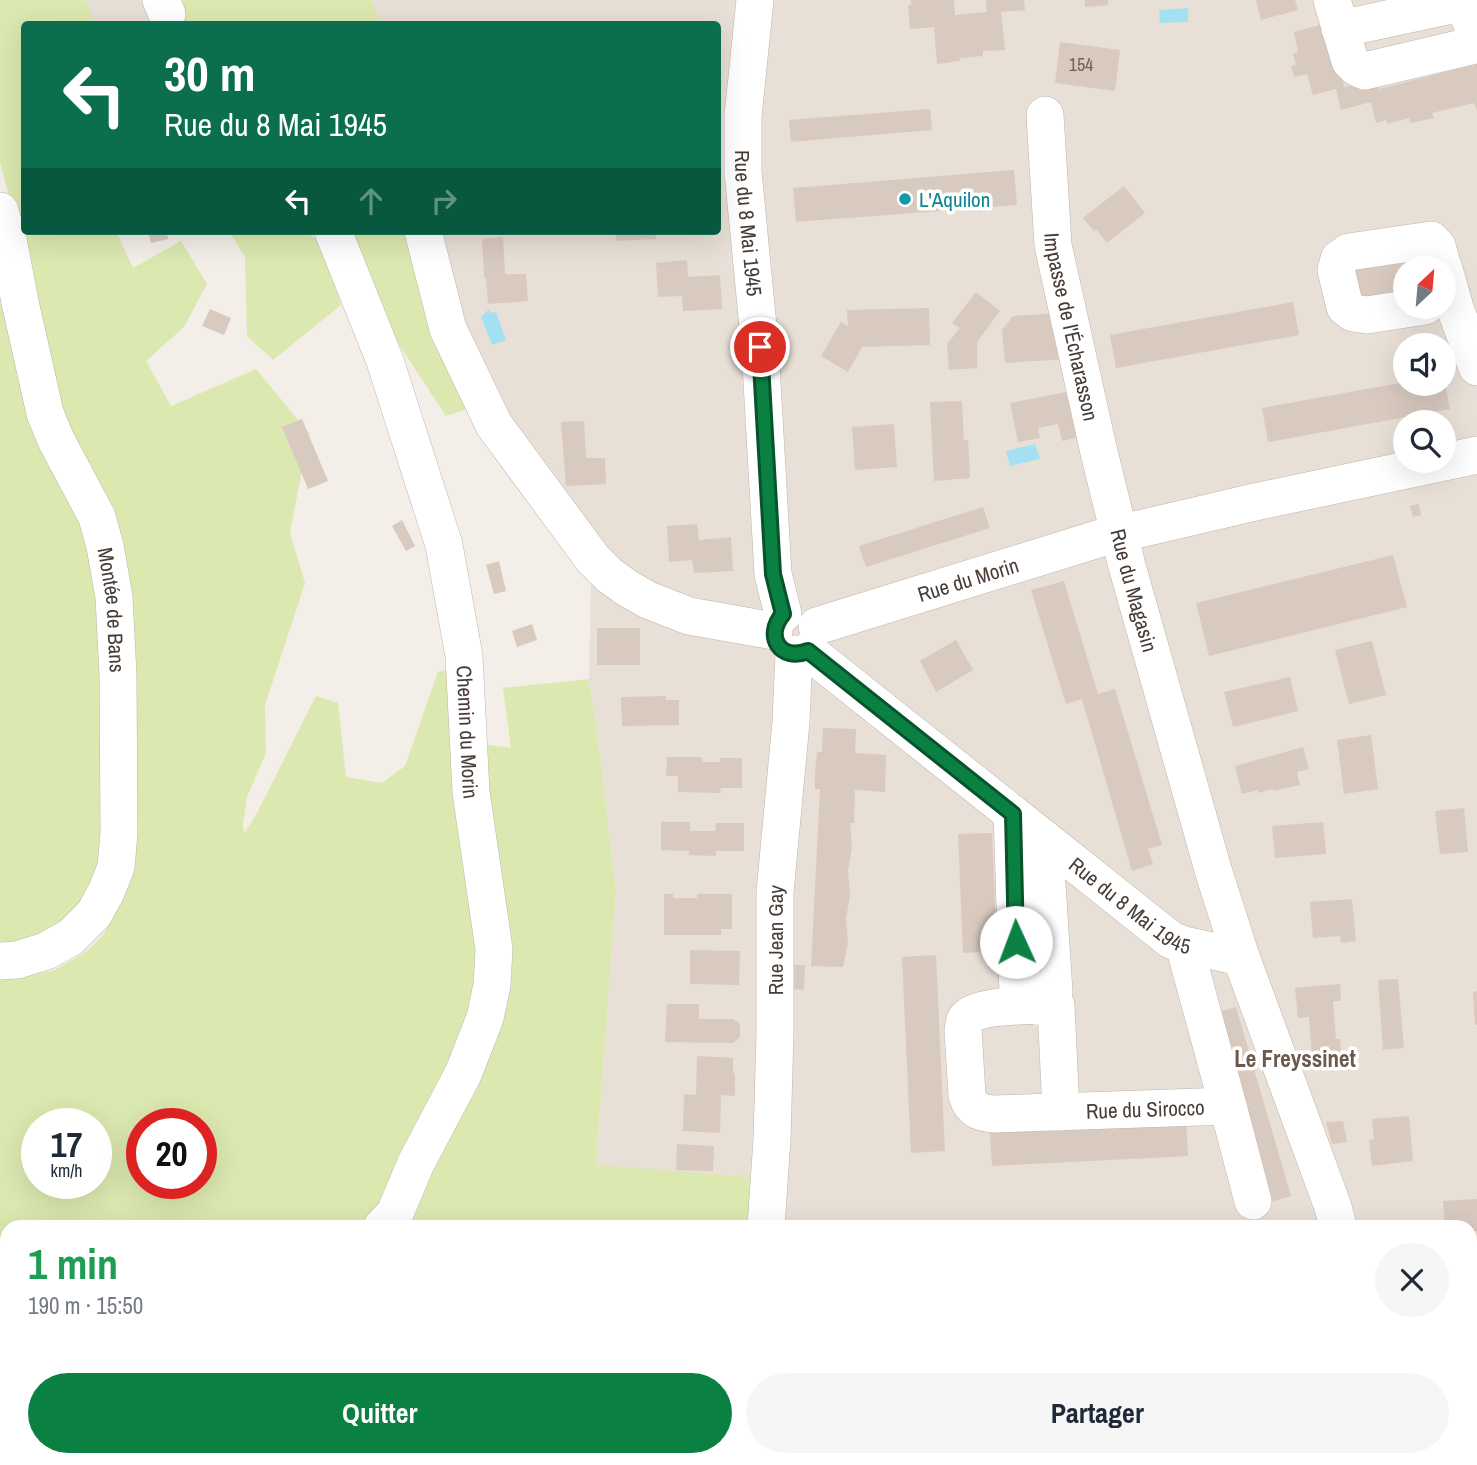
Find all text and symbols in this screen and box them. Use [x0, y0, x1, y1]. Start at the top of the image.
text: 30 m [164, 40, 256, 106]
icon: left [49, 49, 140, 140]
house number: 154 [1069, 52, 1093, 77]
text: Rue du 8 Mai 1945 [164, 103, 387, 146]
street label: Rue du 8 Mai 1945 [729, 150, 769, 297]
icon: left [279, 182, 317, 220]
icon: ahead [352, 182, 390, 220]
icon: right [425, 182, 463, 220]
place label: L'Aquilon [919, 185, 990, 214]
marker: L'Aquilon [897, 191, 913, 207]
street label: Impasse de l'Écharasson [1038, 232, 1106, 424]
north arrow [1393, 256, 1456, 318]
map controls [1393, 256, 1456, 473]
pin [730, 317, 790, 377]
icon: arrive [741, 328, 779, 366]
button: sound [1393, 333, 1456, 396]
button: search [1393, 410, 1456, 473]
street label: Rue du Magasin [1104, 526, 1165, 655]
street label: Montée de Bans [91, 545, 132, 673]
street label: Rue du Morin [914, 550, 1022, 609]
street label: Chemin du Morin [450, 665, 486, 800]
street label: Rue du 8 Mai 1945 [1063, 850, 1193, 960]
street label: Rue Jean Gay [760, 883, 790, 995]
position arrow [979, 905, 1053, 979]
district label: Le Freyssinet [1234, 1043, 1356, 1074]
street label: Rue du Sirocco [1085, 1092, 1205, 1125]
speed limit sign: 20 [126, 1108, 217, 1199]
text: 17 [51, 1121, 82, 1168]
text: km/h [51, 1158, 83, 1183]
text: 1 min [28, 1236, 118, 1292]
button: close [1375, 1243, 1449, 1317]
text: 190 m · 15:50 [28, 1290, 143, 1321]
button: Quitter [28, 1373, 732, 1453]
button: Partager [746, 1373, 1449, 1453]

